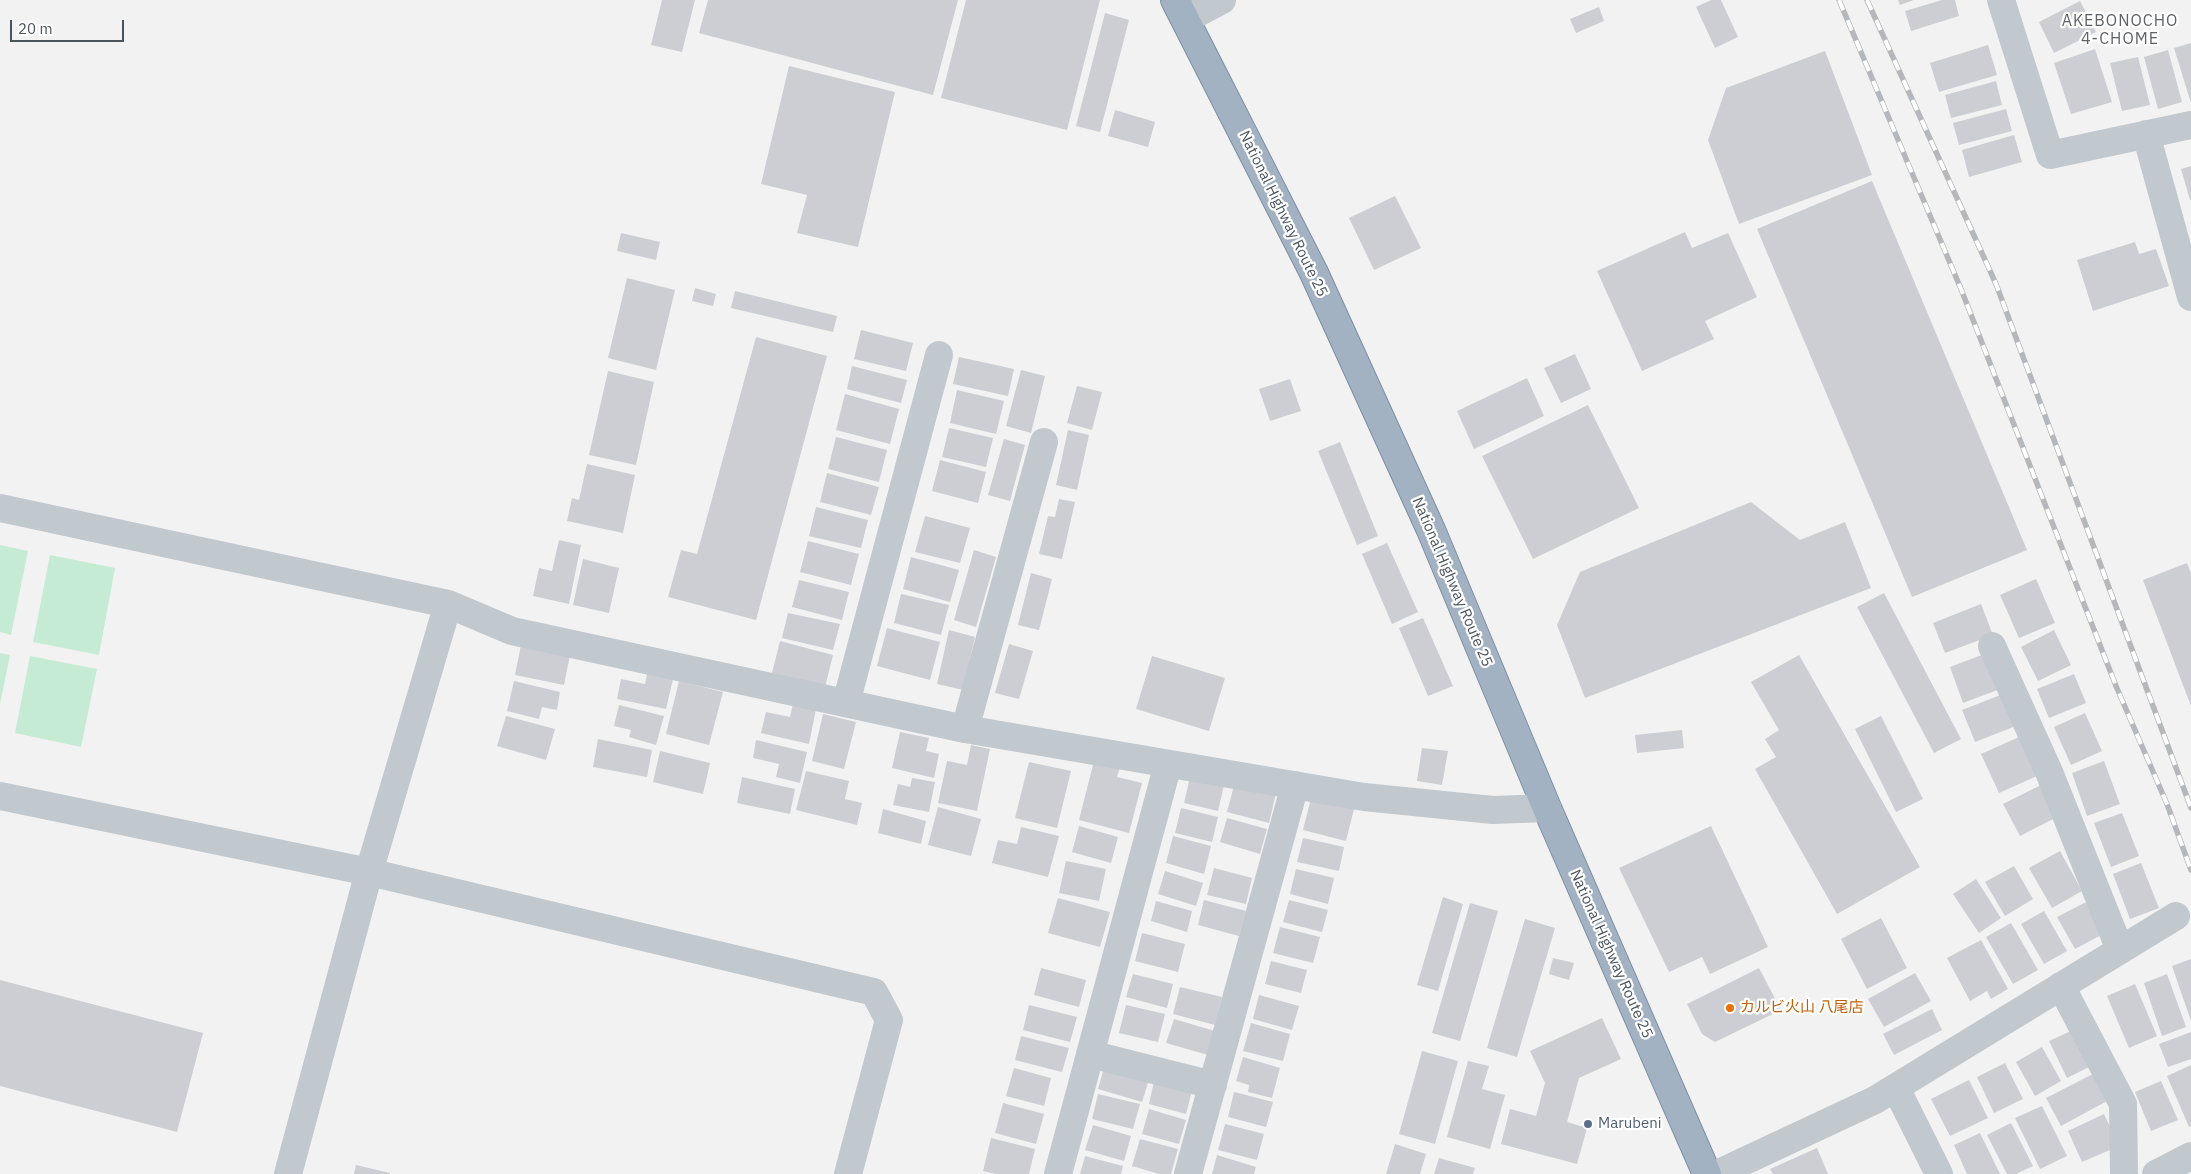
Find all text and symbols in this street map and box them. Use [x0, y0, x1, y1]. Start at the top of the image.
scale bar [12, 10, 126, 42]
district label: AKEBONOCHO 4-CHOME [2060, 11, 2180, 49]
text: 20 m [18, 19, 53, 38]
street label: National Highway Route 25 [1235, 128, 1331, 300]
street label: National Highway Route 25 [1408, 494, 1496, 670]
street label: National Highway Route 25 [1566, 867, 1656, 1041]
place label: カルビ火山 八尾店 [1740, 999, 1864, 1017]
marker: カルビ火山 八尾店 [1724, 1002, 1736, 1014]
place label: Marubeni [1598, 1115, 1661, 1133]
marker: Marubeni [1582, 1118, 1594, 1130]

